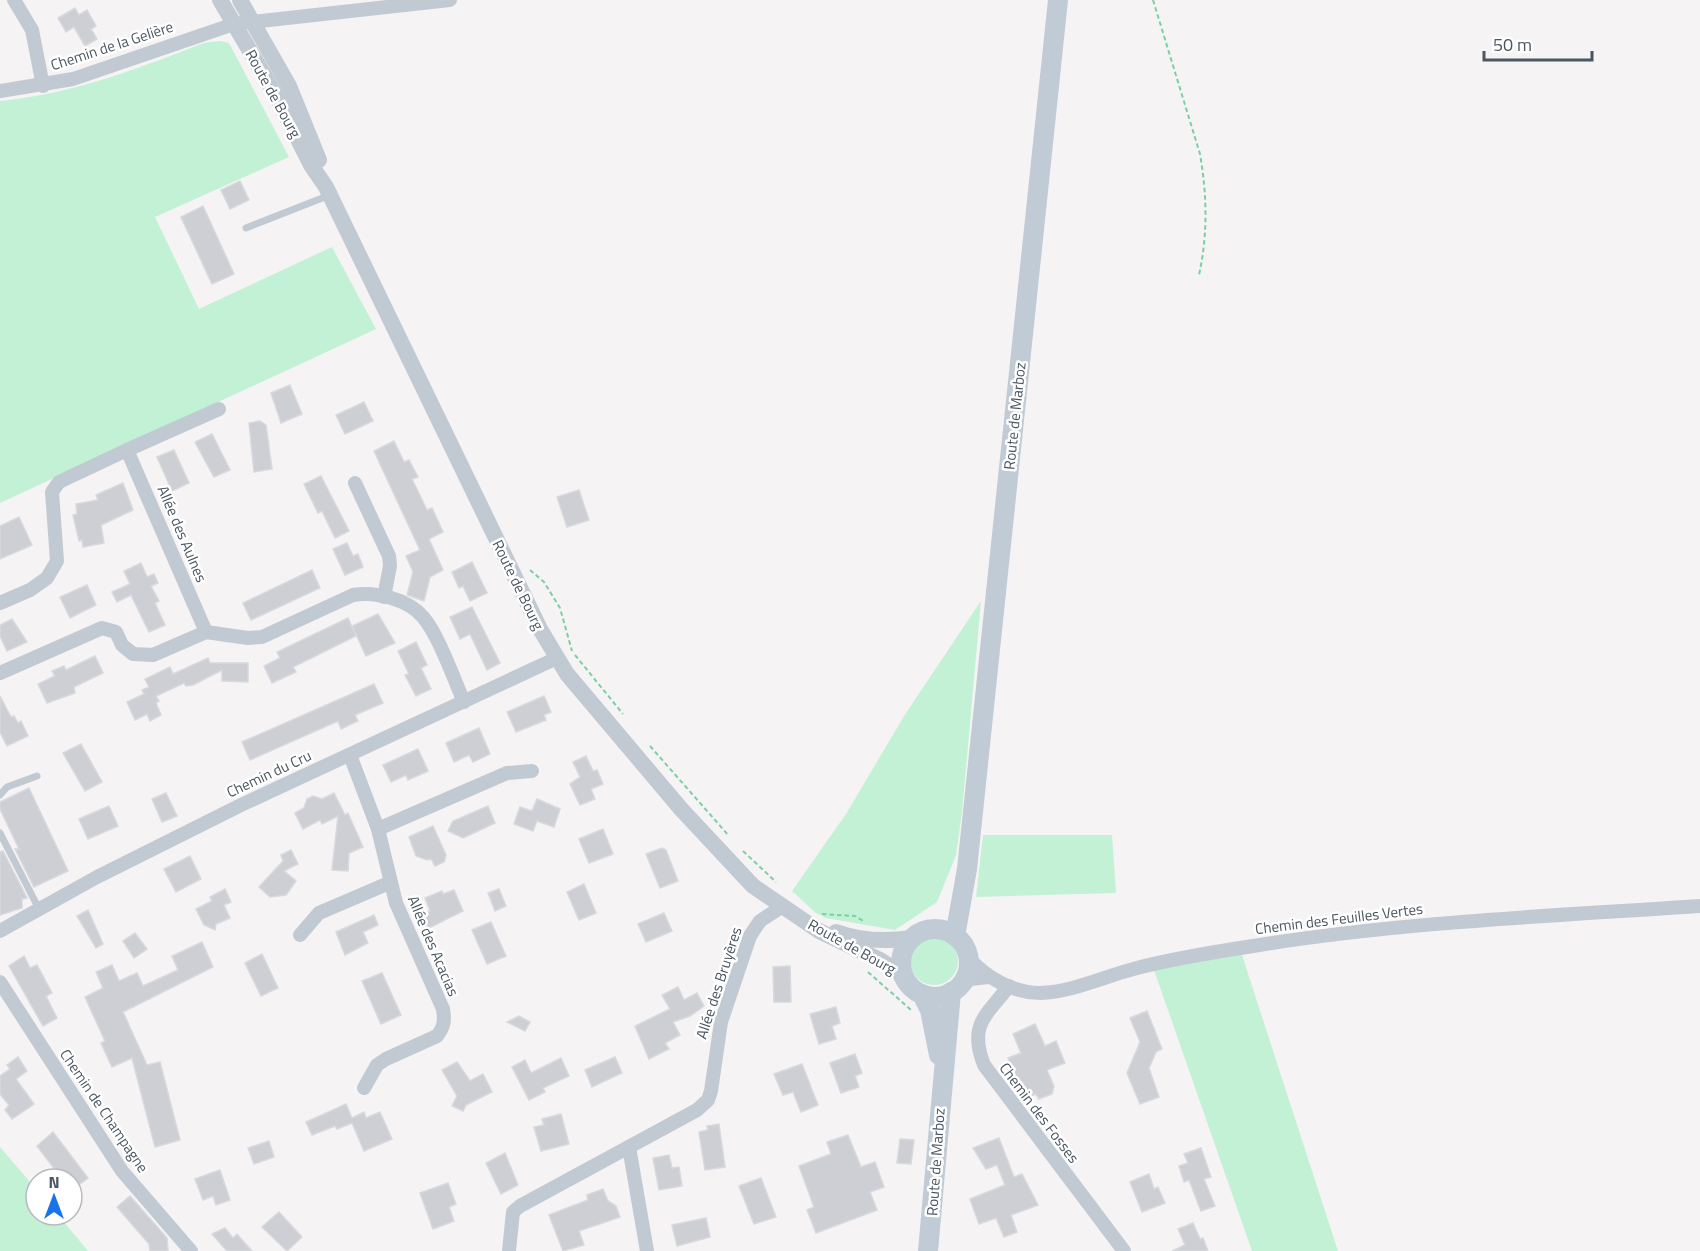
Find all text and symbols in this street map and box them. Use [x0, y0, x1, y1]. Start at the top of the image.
street label: Chemin de la Gelière [48, 15, 176, 76]
scale bar [1484, 24, 1592, 62]
text: 50 m [1493, 31, 1532, 58]
street label: Route de Bourg [240, 45, 307, 142]
street label: Route de Marboz [997, 361, 1032, 471]
street label: Allée des Aulnes [152, 482, 213, 586]
street label: Route de Bourg [487, 536, 550, 634]
street label: Chemin du Cru [222, 744, 315, 803]
street label: Allée des Acacias [402, 892, 465, 1000]
street label: Chemin des Feuilles Vertes [1254, 897, 1424, 940]
street label: Route de Bourg [804, 913, 901, 980]
street label: Allée des Bruyères [690, 924, 748, 1042]
street label: Chemin de Champagne [54, 1044, 154, 1177]
street label: Chemin des Fosses [994, 1058, 1085, 1168]
street label: Route de Marboz [920, 1107, 951, 1217]
north arrow [24, 1167, 84, 1227]
text: N [48, 1170, 60, 1194]

